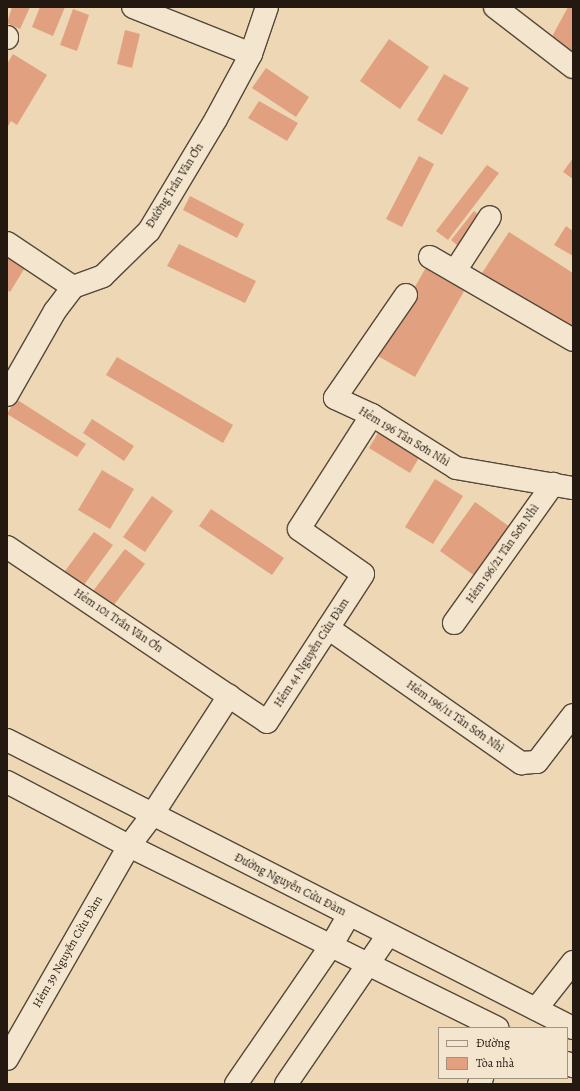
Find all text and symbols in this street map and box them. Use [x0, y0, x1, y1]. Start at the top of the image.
street label: Đường Trần Văn Ơn [143, 141, 207, 231]
street label: Hẻm 196 Tân Sơn Nhì [356, 404, 452, 470]
street label: Hẻm 196/21 Tân Sơn Nhì [463, 502, 543, 606]
street label: Hẻm 101 Trần Văn Ơn [71, 586, 165, 656]
street label: Hẻm 44 Nguyễn Cửu Đàm [271, 596, 353, 710]
street label: Hẻm 196/11 Tân Sơn Nhì [403, 678, 507, 756]
street label: Đường Nguyễn Cửu Đàm [232, 850, 348, 920]
street label: Hẻm 39 Nguyễn Cửu Đàm [30, 893, 106, 1011]
legend [438, 1027, 568, 1079]
text: Đường [476, 1035, 510, 1051]
text: Tòa nhà [476, 1055, 514, 1071]

